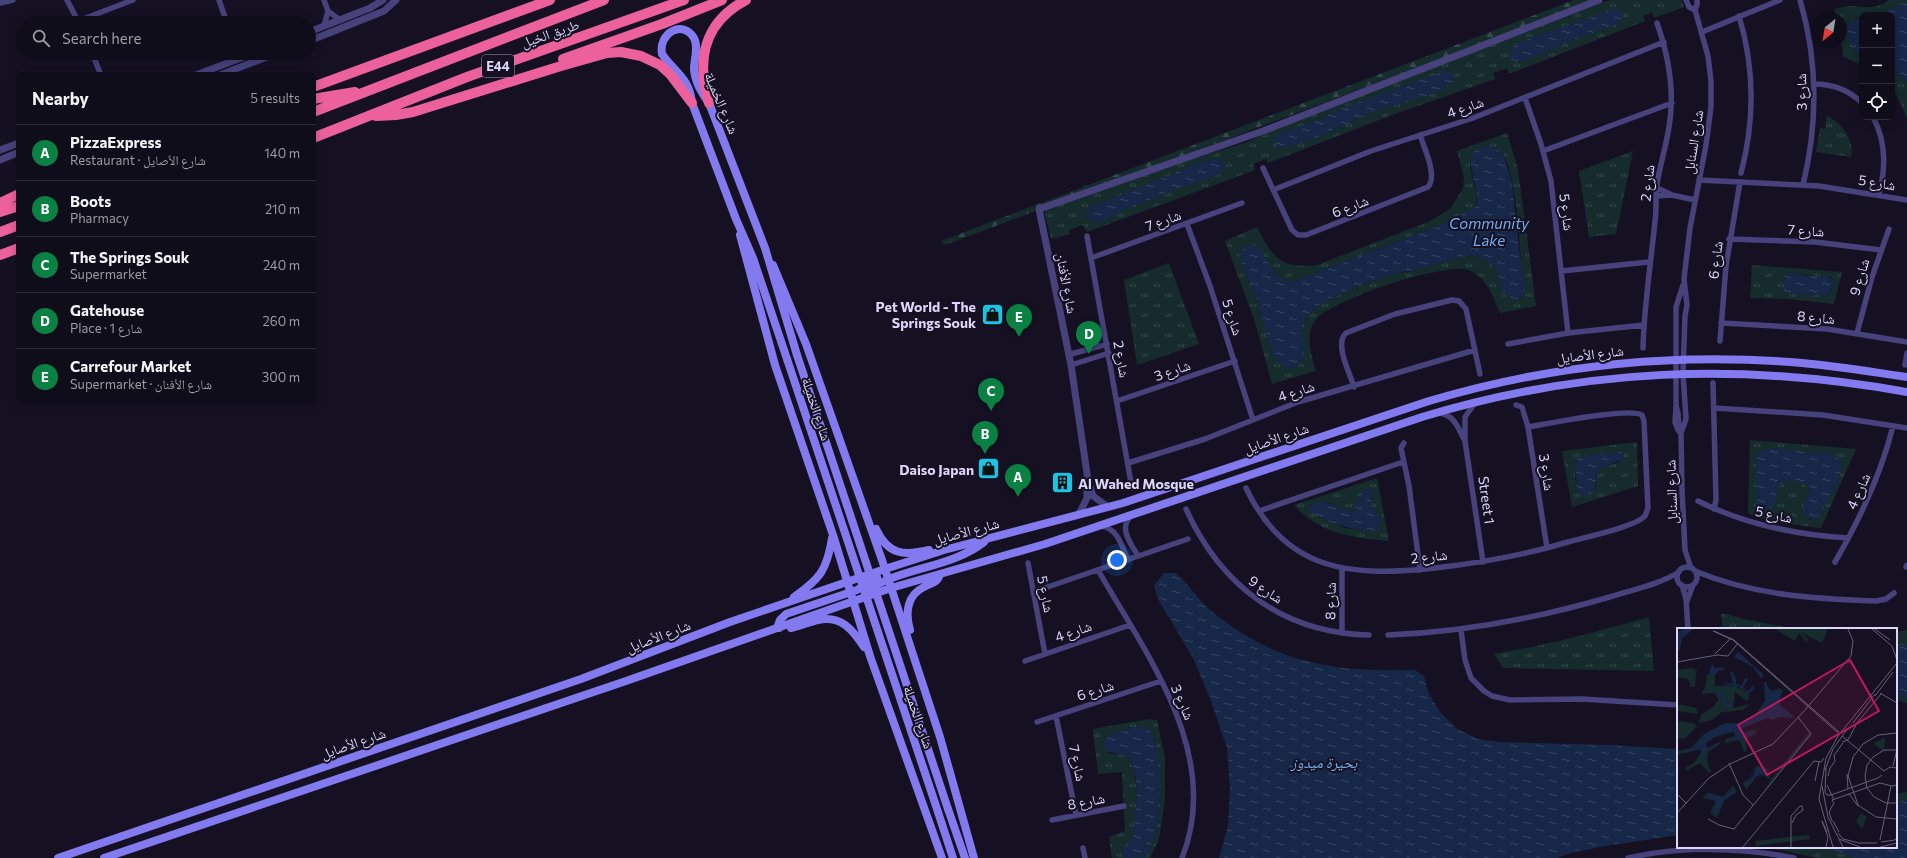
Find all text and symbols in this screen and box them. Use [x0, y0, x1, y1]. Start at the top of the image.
north arrow [1811, 12, 1847, 48]
map controls [1859, 12, 1895, 120]
button: + [1859, 12, 1895, 48]
street label: طريق الخيل [519, 15, 582, 53]
search box [16, 16, 316, 60]
icon: search [30, 27, 52, 49]
text: Search here [62, 29, 141, 47]
button: − [1859, 48, 1895, 84]
road number: E44 [482, 55, 514, 77]
street label: شارع الخميلة [700, 70, 743, 137]
street label: شارع 3 [1792, 73, 1812, 111]
button: locate [1859, 84, 1895, 120]
text: Nearby [32, 88, 89, 109]
text: 5 results [250, 90, 300, 106]
street label: شارع 4 [1444, 93, 1486, 123]
street label: شارع السنابل [1680, 109, 1708, 176]
text: PizzaExpress [70, 133, 161, 151]
text: A [40, 145, 50, 161]
text: 140 m [264, 145, 300, 161]
text: Restaurant · شارع الأصايل [70, 152, 206, 168]
street label: شارع 2 [1636, 164, 1660, 203]
street label: شارع 5 [1857, 171, 1897, 195]
street label: شارع 6 [1329, 191, 1371, 223]
text: Boots [70, 192, 111, 210]
street label: شارع 5 [1554, 192, 1578, 232]
text: B [41, 201, 49, 217]
text: 210 m [265, 201, 300, 217]
street label: شارع 7 [1143, 206, 1184, 236]
text: Pharmacy [70, 210, 129, 226]
water label: Community Lake [1449, 214, 1530, 249]
street label: شارع 7 [1787, 220, 1825, 242]
street label: شارع 6 [1704, 240, 1728, 280]
text: The Springs Souk [70, 248, 189, 266]
street label: شارع الأفنان [1051, 251, 1081, 315]
street label: شارع 9 [1845, 256, 1875, 298]
text: C [41, 257, 49, 273]
text: 240 m [263, 257, 300, 273]
text: Supermarket [70, 266, 147, 282]
street label: شارع 5 [1217, 297, 1247, 338]
place label: Pet World - The Springs Souk [876, 298, 976, 331]
text: Gatehouse [70, 301, 144, 319]
shop icon: Pet World - The Springs Souk [979, 301, 1005, 327]
pin: E [1006, 304, 1032, 337]
street label: شارع 8 [1796, 307, 1836, 329]
text: D [40, 313, 50, 329]
text: 260 m [263, 313, 300, 329]
text: Place · شارع 1 [70, 320, 142, 336]
pin: D [1076, 321, 1102, 354]
street label: شارع 2 [1108, 339, 1134, 379]
street label: شارع الأصايل [1555, 341, 1625, 369]
street label: شارع 3 [1152, 356, 1193, 386]
text: Carrefour Market [70, 357, 191, 375]
text: E [41, 369, 49, 385]
text: 300 m [262, 369, 300, 385]
street label: شارع الخميلة [797, 375, 835, 443]
text: Supermarket · شارع الأفنان [70, 376, 212, 392]
street label: شارع 4 [1275, 377, 1317, 407]
pin: C [978, 378, 1004, 411]
street label: شارع الأصايل [1241, 419, 1311, 459]
pin: B [972, 421, 998, 454]
street label: شارع 3 [1534, 452, 1558, 492]
shop icon: Daiso Japan [976, 456, 1002, 482]
street label: شارع السنابل [1661, 459, 1683, 525]
place label: Daiso Japan [899, 461, 974, 478]
pin: A [1005, 464, 1031, 497]
building icon: Al Wahed Mosque [1050, 470, 1076, 496]
street label: شارع 4 [1843, 470, 1875, 512]
place label: Al Wahed Mosque [1078, 475, 1194, 492]
street label: Street 1 [1475, 475, 1499, 525]
street label: شارع 5 [1754, 502, 1794, 528]
street label: شارع الأصايل [931, 514, 1001, 550]
street label: شارع 2 [1410, 546, 1449, 568]
your location [1107, 550, 1127, 570]
street label: شارع 9 [1244, 571, 1286, 608]
street label: شارع 5 [1032, 574, 1058, 614]
street label: شارع 8 [1321, 582, 1341, 620]
street label: شارع الأصايل [623, 616, 693, 658]
street label: شارع 4 [1052, 617, 1094, 647]
inset map [1677, 628, 1897, 848]
street label: شارع 6 [1074, 676, 1116, 706]
street label: شارع 3 [1166, 682, 1198, 723]
street label: شارع الخميلة [898, 683, 938, 751]
street label: شارع الأصايل [318, 724, 388, 764]
street label: شارع 7 [1064, 743, 1090, 783]
water label: بحيرة ميدوز [1290, 753, 1358, 772]
street label: شارع 8 [1066, 789, 1107, 815]

